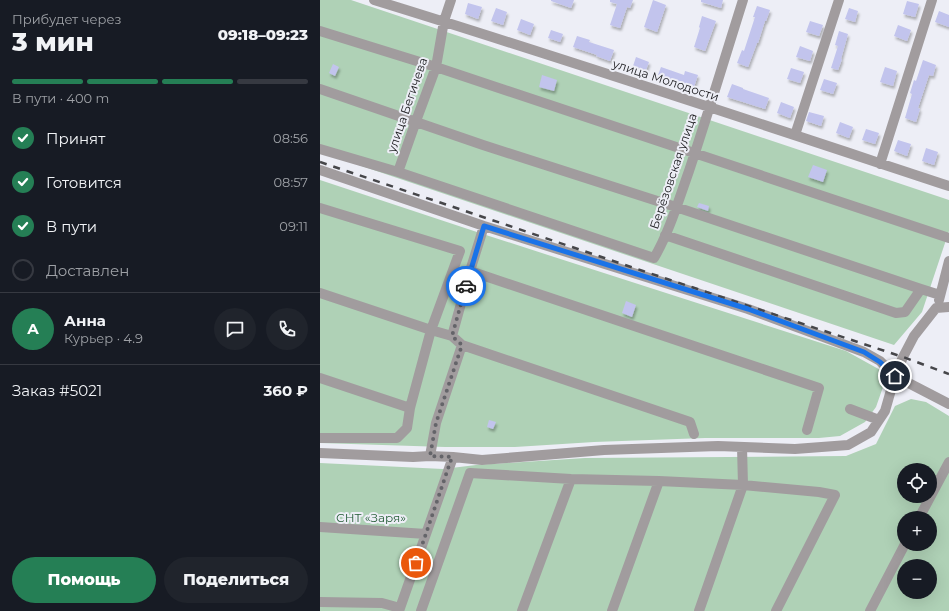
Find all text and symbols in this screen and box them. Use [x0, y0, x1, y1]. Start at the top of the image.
text: Прибудет через [12, 11, 121, 27]
text: 09:18–09:23 [218, 25, 308, 44]
text: 3 мин [12, 26, 94, 58]
street label: улица Бегичева [383, 55, 430, 155]
street label: улица Молодости [610, 55, 721, 104]
text: В пути · 400 m [12, 90, 109, 106]
street label: Берёзовская улица [646, 111, 700, 231]
icon: check [12, 127, 34, 149]
text: Принят [46, 129, 105, 148]
text: 08:56 [273, 130, 308, 146]
icon: check [12, 171, 34, 193]
text: Готовится [46, 173, 122, 192]
text: 08:57 [274, 174, 308, 190]
icon: check [12, 215, 34, 237]
text: В пути [46, 217, 97, 236]
text: 09:11 [279, 218, 308, 234]
text: Доставлен [46, 261, 129, 280]
courier [446, 266, 486, 306]
icon: car [455, 275, 477, 297]
button: chat [214, 308, 256, 350]
button: phone [266, 308, 308, 350]
text: Анна [64, 311, 106, 330]
text: А [27, 319, 39, 338]
text: Курьер · 4.9 [64, 330, 143, 346]
pin [878, 359, 912, 393]
icon: home [884, 365, 906, 387]
text: Заказ #5021 [12, 381, 102, 400]
text: 360 ₽ [263, 381, 308, 400]
map controls [897, 463, 937, 599]
button: locate [897, 463, 937, 503]
park label: СНТ «Заря» [336, 510, 406, 525]
button: + [897, 511, 937, 551]
pin [399, 546, 433, 580]
icon: bag [405, 552, 427, 574]
button: Помощь [12, 557, 156, 603]
button: Поделиться [164, 557, 308, 603]
button: − [897, 559, 937, 599]

